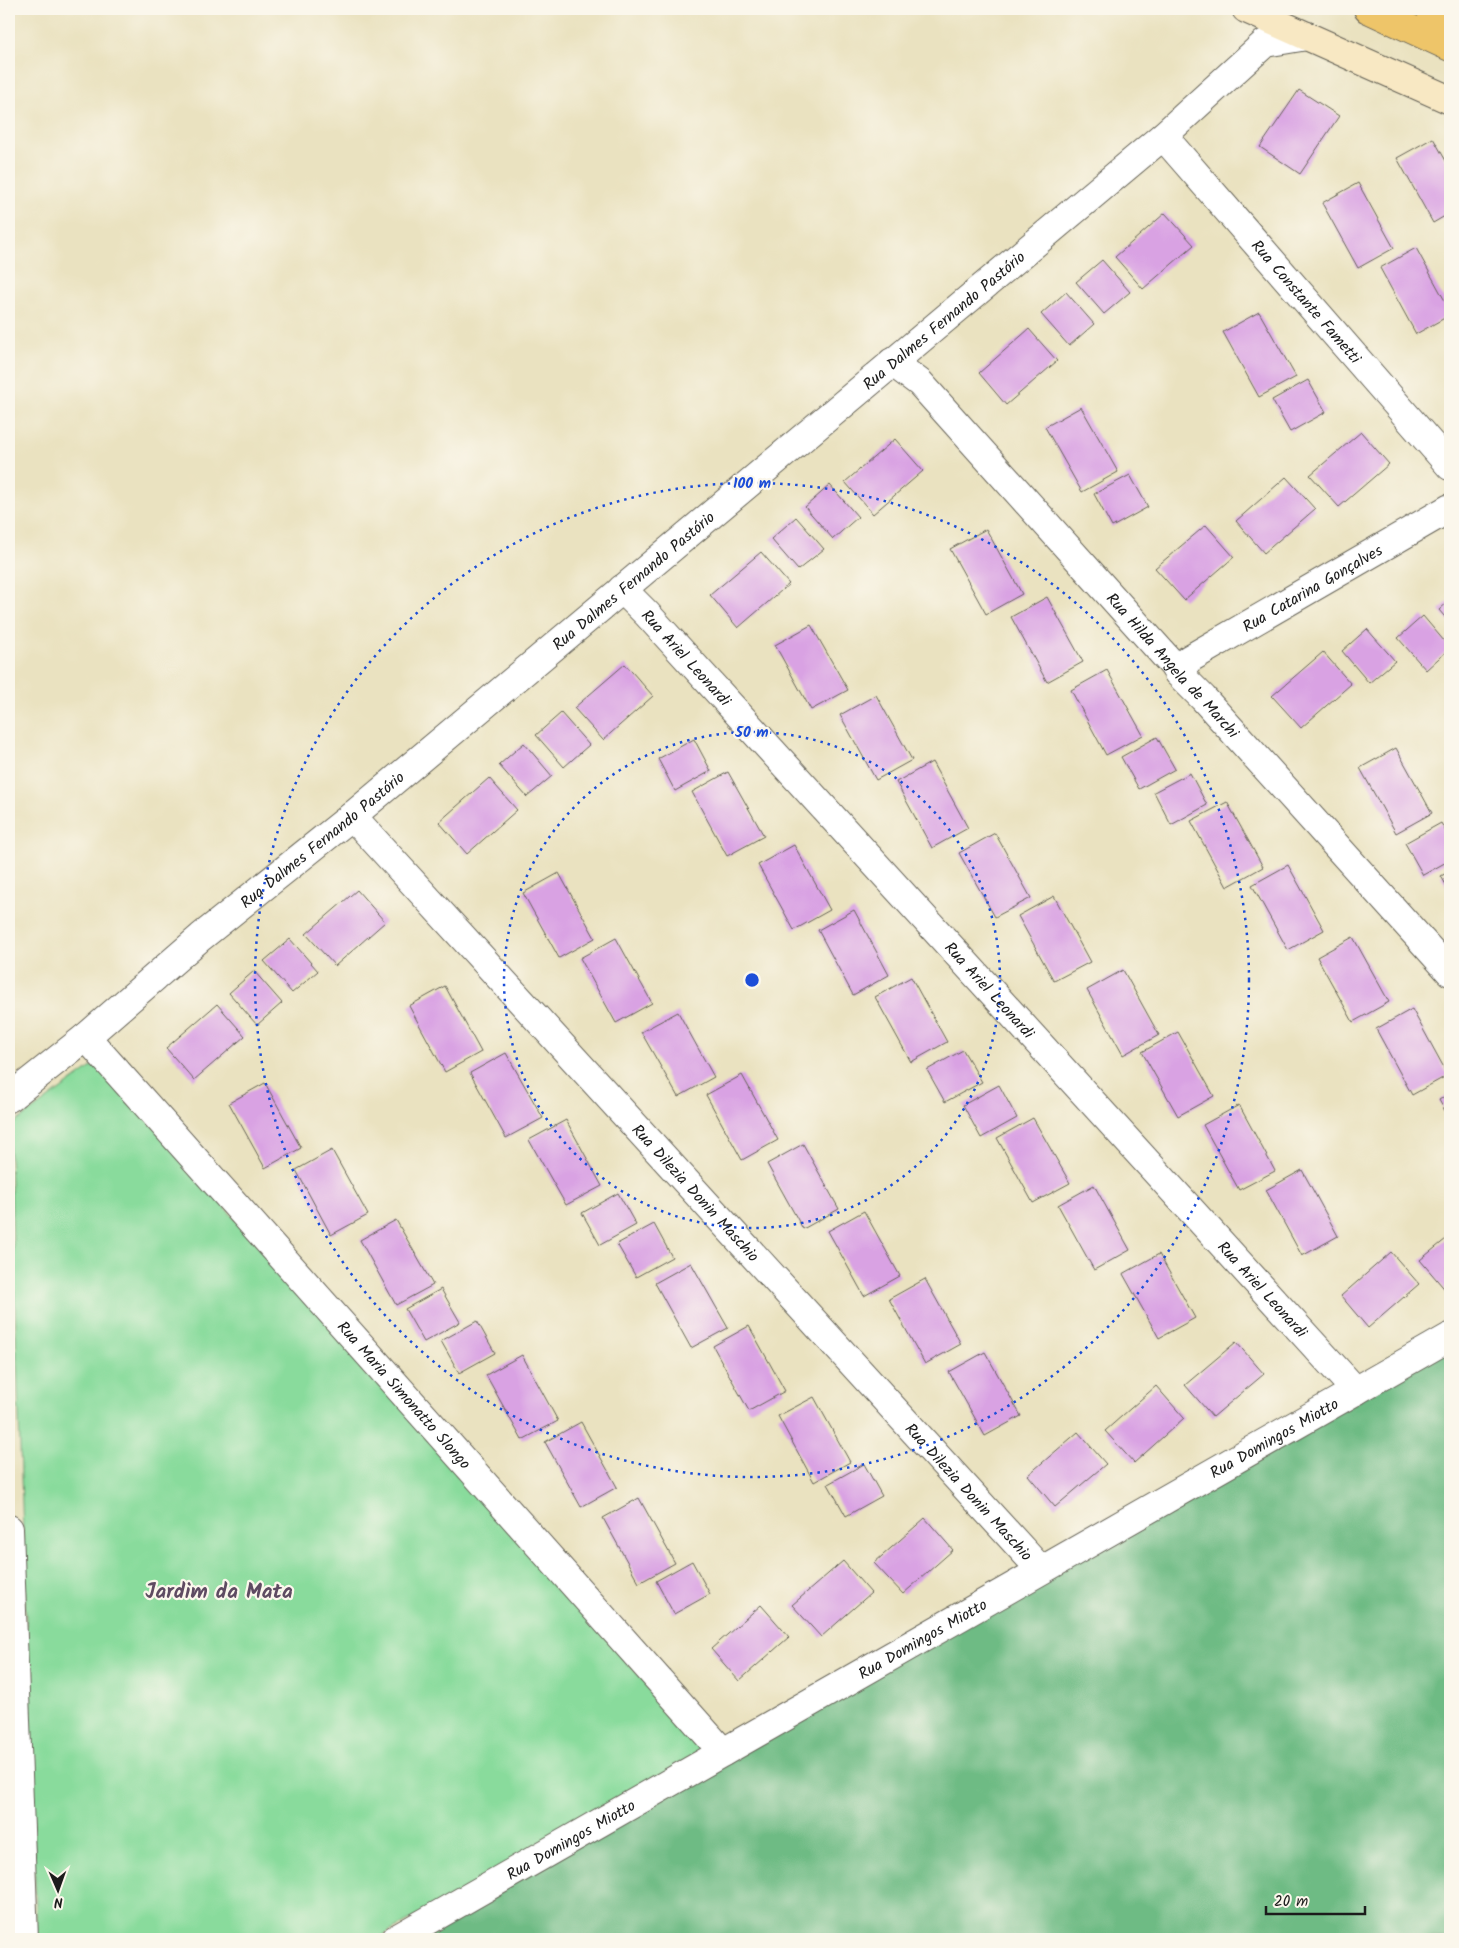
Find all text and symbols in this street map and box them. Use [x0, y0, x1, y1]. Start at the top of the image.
street label: Rua Constante Fametti [1245, 235, 1367, 371]
street label: Rua Dalmes Fernando Pastório [858, 245, 1031, 397]
text: 100 m [733, 472, 771, 496]
street label: Rua Dalmes Fernando Pastório [547, 506, 721, 657]
street label: Rua Catarina Gonçalves [1238, 539, 1388, 640]
street label: Rua Hilda Angela de Marchi [1100, 587, 1245, 745]
street label: Rua Ariel Leonardi [634, 604, 737, 713]
text: 50 m [734, 721, 769, 745]
street label: Rua Dalmes Fernando Pastório [235, 766, 411, 915]
street label: Rua Ariel Leonardi [938, 937, 1040, 1046]
centre of rings [743, 971, 761, 989]
street label: Rua Dilezia Donin Maschio [625, 1119, 765, 1268]
street label: Rua Ariel Leonardi [1211, 1236, 1313, 1345]
street label: Rua Maria Simonatto Slongo [330, 1316, 477, 1476]
street label: Rua Domingos Miotto [1205, 1392, 1344, 1486]
street label: Rua Dilezia Donin Maschio [898, 1418, 1038, 1567]
district label: Jardim da Mata [145, 1576, 293, 1609]
street label: Rua Domingos Miotto [854, 1593, 992, 1687]
street label: Rua Domingos Miotto [502, 1794, 640, 1887]
north arrow [32, 1866, 82, 1916]
scale bar [1266, 1883, 1365, 1915]
text: 20 m [1274, 1890, 1308, 1914]
text: N [53, 1891, 63, 1913]

